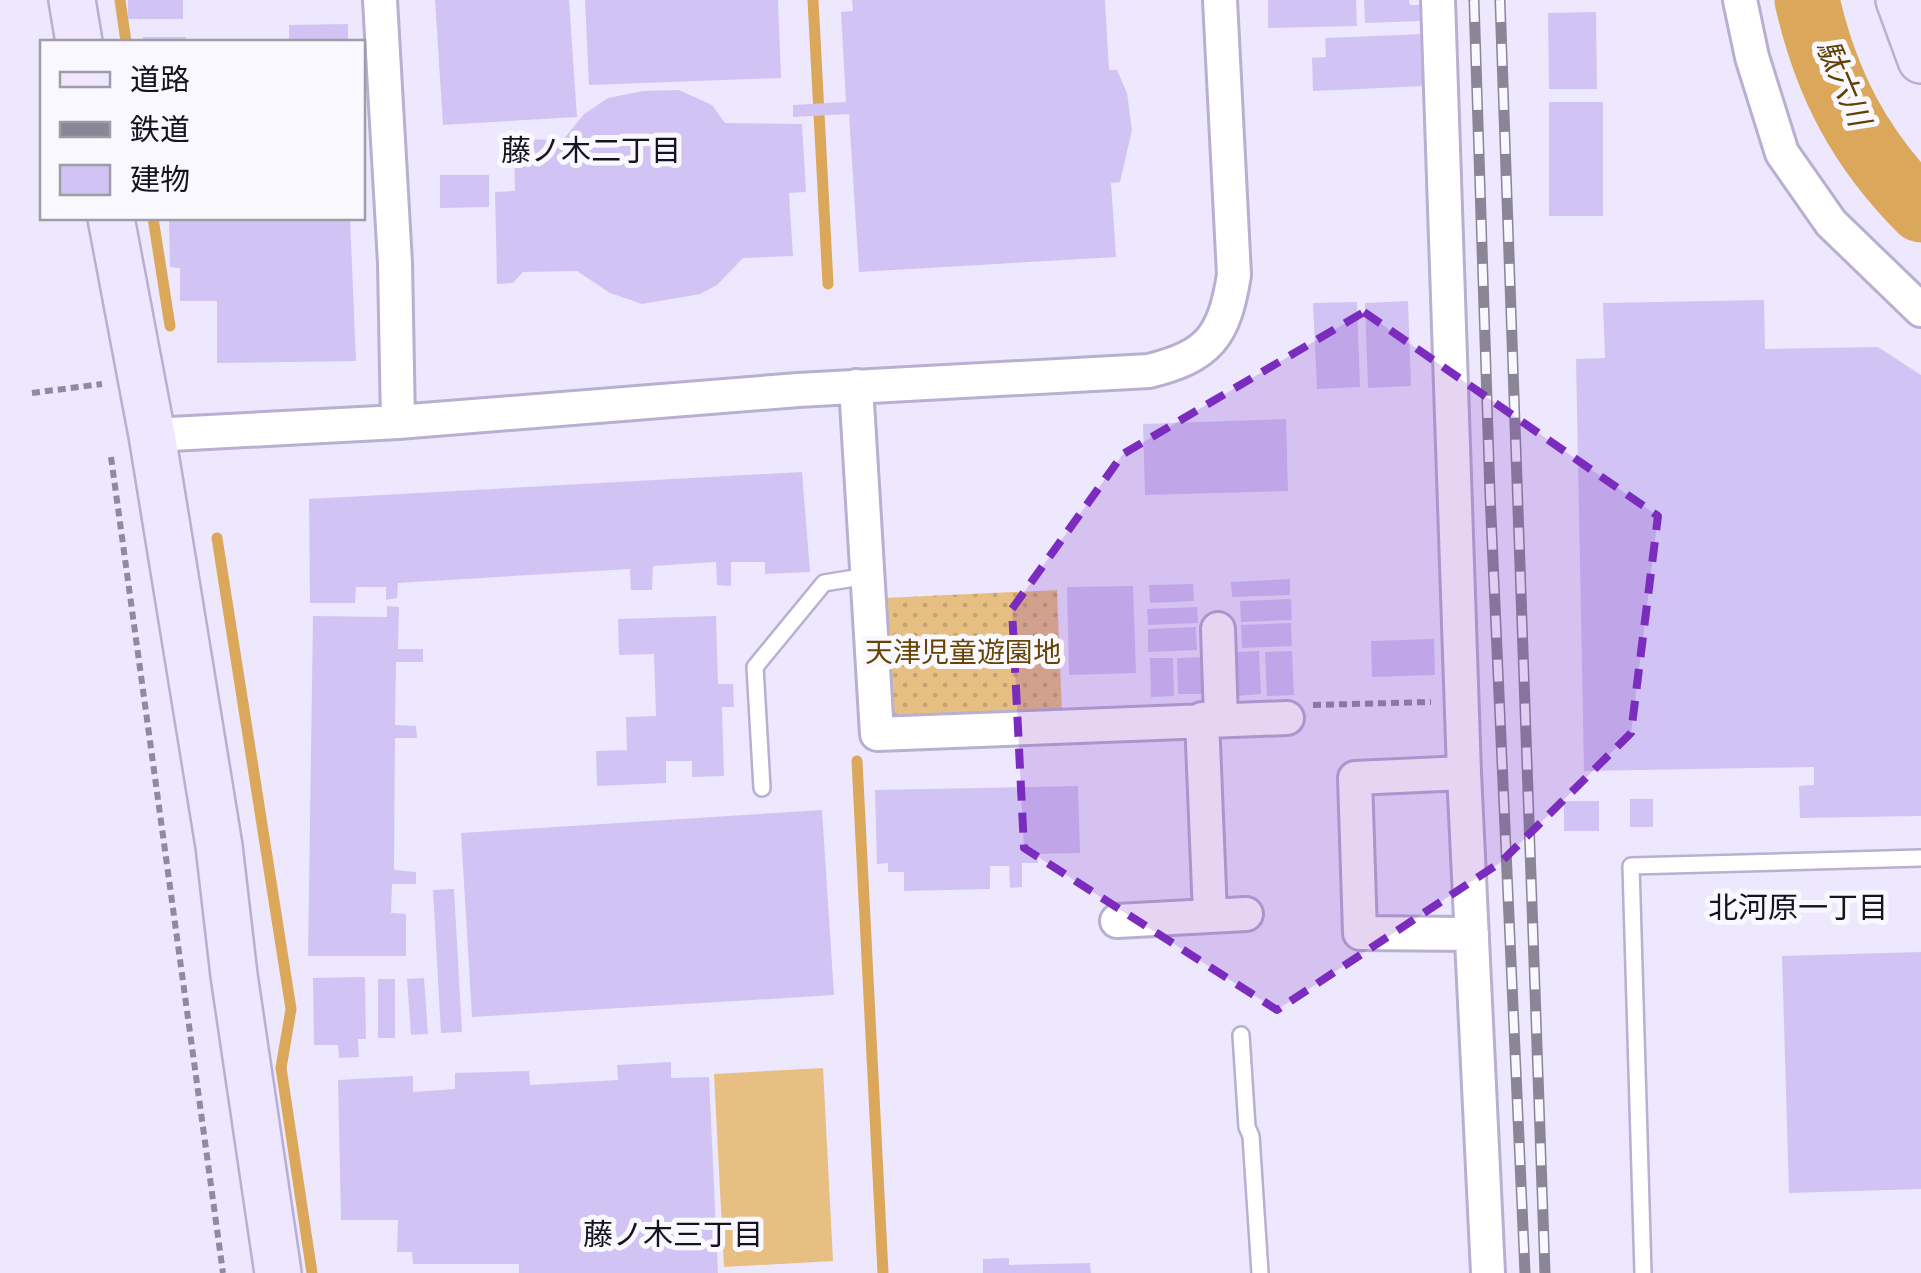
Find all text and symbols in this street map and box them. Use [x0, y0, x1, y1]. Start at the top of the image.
water label: 駄六川 [1806, 35, 1877, 135]
legend [40, 40, 365, 220]
text: 道路 [130, 64, 190, 101]
text: 鉄道 [130, 114, 190, 151]
district label: 藤ノ木二丁目 [501, 135, 681, 172]
text: 建物 [130, 164, 190, 201]
park label: 天津児童遊園地 [865, 637, 1061, 673]
district label: 北河原一丁目 [1708, 892, 1888, 929]
district label: 藤ノ木三丁目 [583, 1219, 763, 1256]

